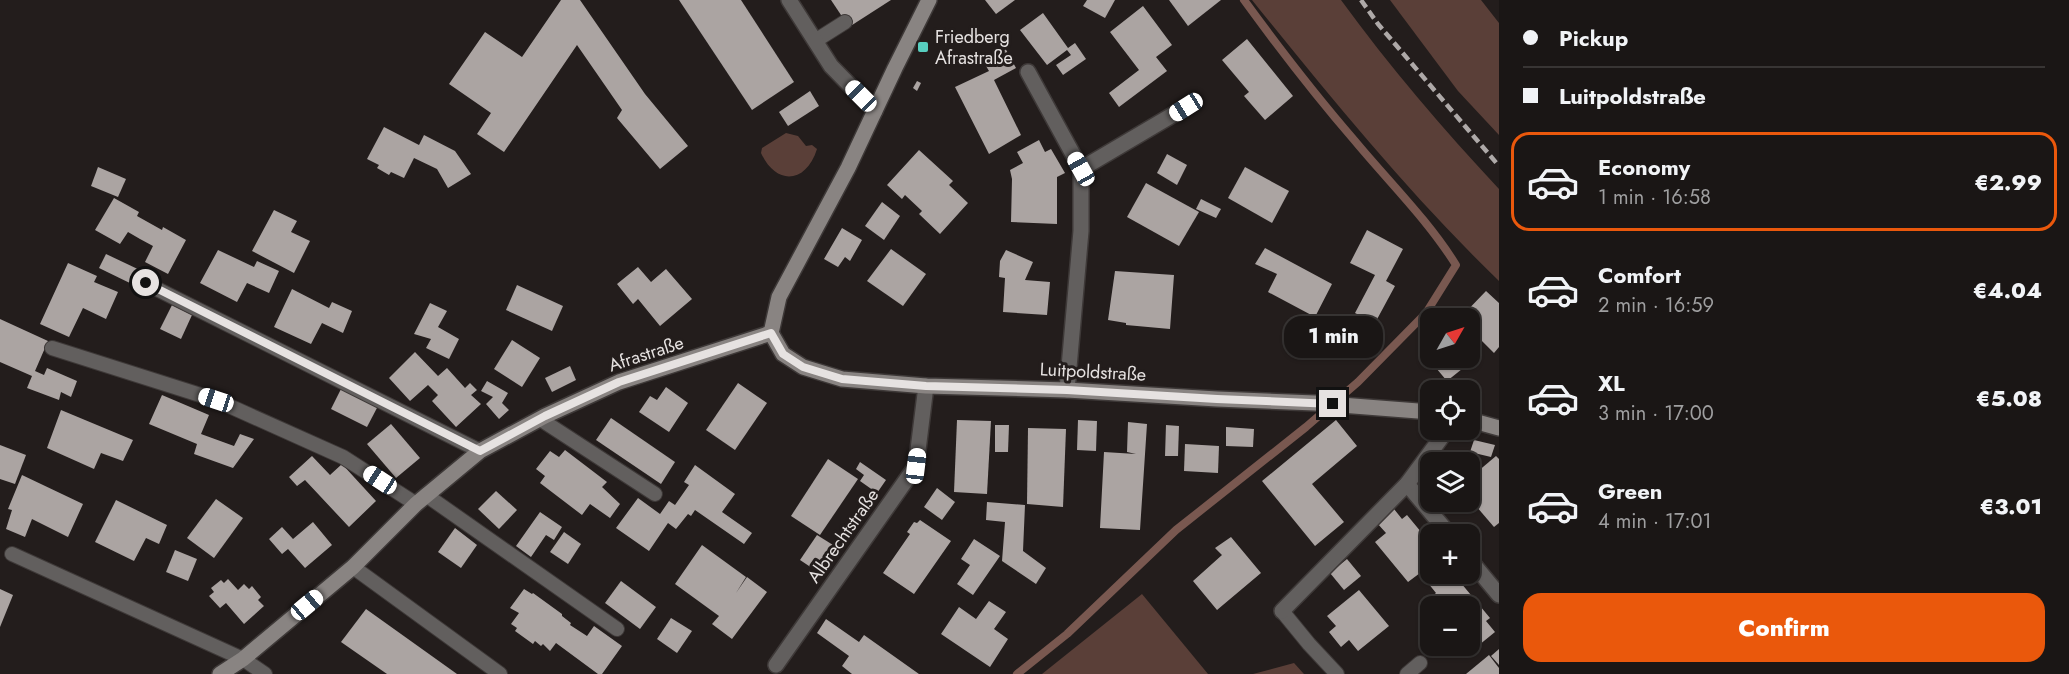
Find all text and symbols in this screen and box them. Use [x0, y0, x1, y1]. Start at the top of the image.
text: Pickup [1559, 22, 1628, 54]
place label: Friedberg Afrastraße [935, 24, 1013, 71]
marker: Friedberg Afrastraße [916, 40, 930, 54]
car [842, 77, 880, 115]
text: Luitpoldstraße [1559, 80, 1706, 112]
car [1166, 90, 1206, 124]
car [1064, 149, 1098, 189]
text: Economy [1598, 151, 1690, 183]
icon: car [1526, 155, 1580, 209]
text: €2.99 [1974, 166, 2042, 198]
text: 1 min · 16:58 [1598, 183, 1711, 212]
text: Comfort [1598, 259, 1681, 291]
icon: car [1526, 263, 1580, 317]
route start [132, 269, 159, 296]
text: €4.04 [1973, 274, 2042, 306]
text: 2 min · 16:59 [1598, 291, 1714, 320]
north arrow [1420, 308, 1480, 368]
map controls [1420, 308, 1480, 656]
callout: 1 min [1284, 317, 1382, 359]
text: 1 min [1308, 322, 1359, 351]
street label: Afrastraße [605, 330, 687, 378]
street label: Luitpoldstraße [1039, 356, 1147, 388]
text: XL [1598, 367, 1625, 399]
icon: car [1526, 371, 1580, 425]
button: locate [1420, 380, 1480, 440]
text: €5.08 [1976, 382, 2042, 414]
car [196, 386, 236, 414]
route end [1319, 390, 1346, 417]
text: 3 min · 17:00 [1598, 399, 1714, 428]
car [905, 447, 927, 485]
button: layers [1420, 452, 1480, 512]
car [360, 463, 400, 497]
text: Green [1598, 475, 1662, 507]
icon: car [1526, 479, 1580, 533]
street label: Albrechtstraße [801, 484, 885, 588]
text: €3.01 [1979, 490, 2042, 522]
text: 4 min · 17:01 [1598, 507, 1711, 536]
button: + [1420, 524, 1480, 584]
car [287, 587, 327, 623]
button: Confirm [1523, 593, 2045, 662]
button: − [1420, 596, 1480, 656]

